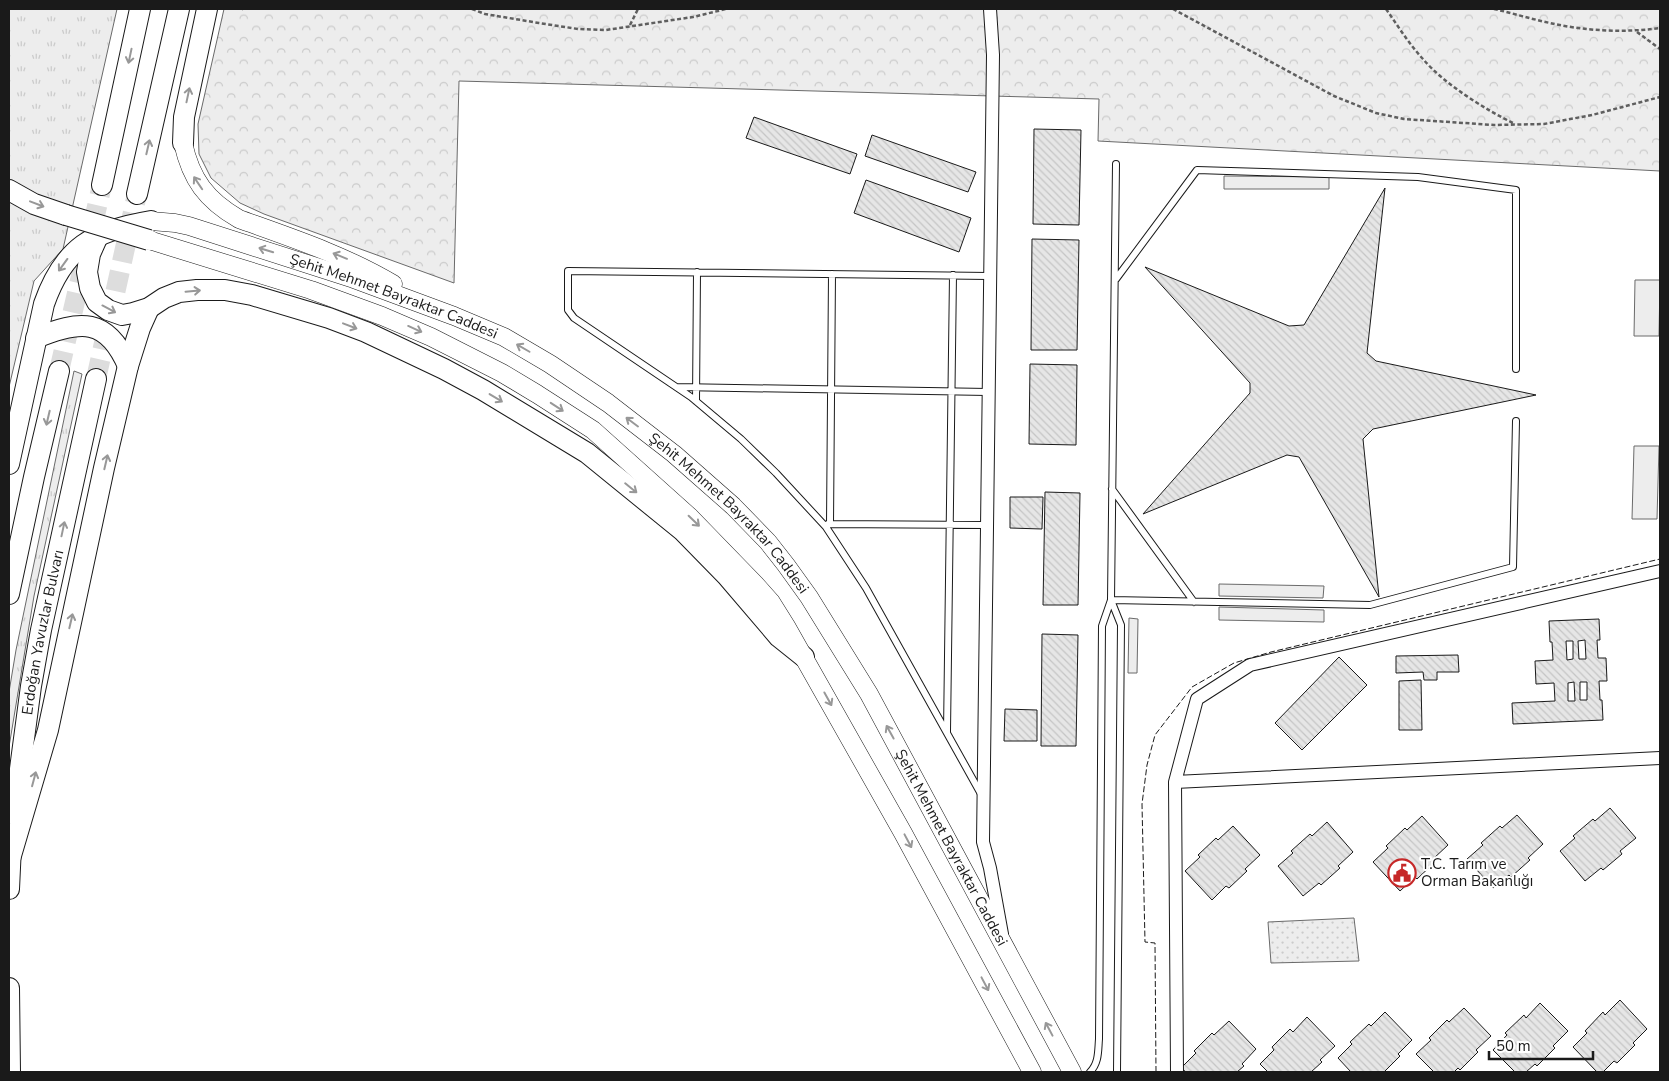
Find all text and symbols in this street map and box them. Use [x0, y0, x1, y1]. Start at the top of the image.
one-way arrow [125, 48, 134, 64]
one-way arrow [184, 87, 194, 103]
one-way arrow [144, 139, 153, 155]
one-way arrow [193, 176, 203, 190]
one-way arrow [28, 200, 44, 209]
one-way arrow [258, 244, 274, 254]
street label: Şehit Mehmet Bayraktar Caddesi [287, 249, 501, 343]
one-way arrow [332, 251, 348, 260]
one-way arrow [57, 258, 68, 271]
one-way arrow [185, 286, 201, 295]
one-way arrow [101, 304, 116, 314]
one-way arrow [342, 322, 357, 331]
one-way arrow [407, 325, 422, 335]
one-way arrow [517, 342, 531, 352]
one-way arrow [488, 393, 502, 403]
one-way arrow [550, 402, 564, 412]
one-way arrow [43, 410, 52, 426]
one-way arrow [626, 416, 639, 427]
street label: Şehit Mehmet Bayraktar Caddesi [645, 428, 813, 598]
one-way arrow [102, 454, 111, 470]
one-way arrow [624, 483, 637, 494]
one-way arrow [688, 515, 701, 527]
one-way arrow [58, 522, 68, 538]
street label: Erdoğan Yavuzlar Bulvarı [17, 548, 68, 716]
one-way arrow [67, 613, 76, 629]
one-way arrow [823, 692, 833, 707]
one-way arrow [885, 724, 895, 739]
street label: Şehit Mehmet Bayraktar Caddesi [890, 746, 1012, 949]
one-way arrow [30, 771, 40, 787]
one-way arrow [903, 833, 913, 848]
place label: T.C. Tarım ve Orman Bakanlığı [1421, 854, 1533, 891]
public building icon: T.C. Tarım ve Orman Bakanlığı [1387, 858, 1417, 888]
one-way arrow [980, 977, 990, 992]
one-way arrow [1044, 1022, 1054, 1037]
scale bar [1489, 1028, 1593, 1060]
text: 50 m [1496, 1036, 1531, 1056]

